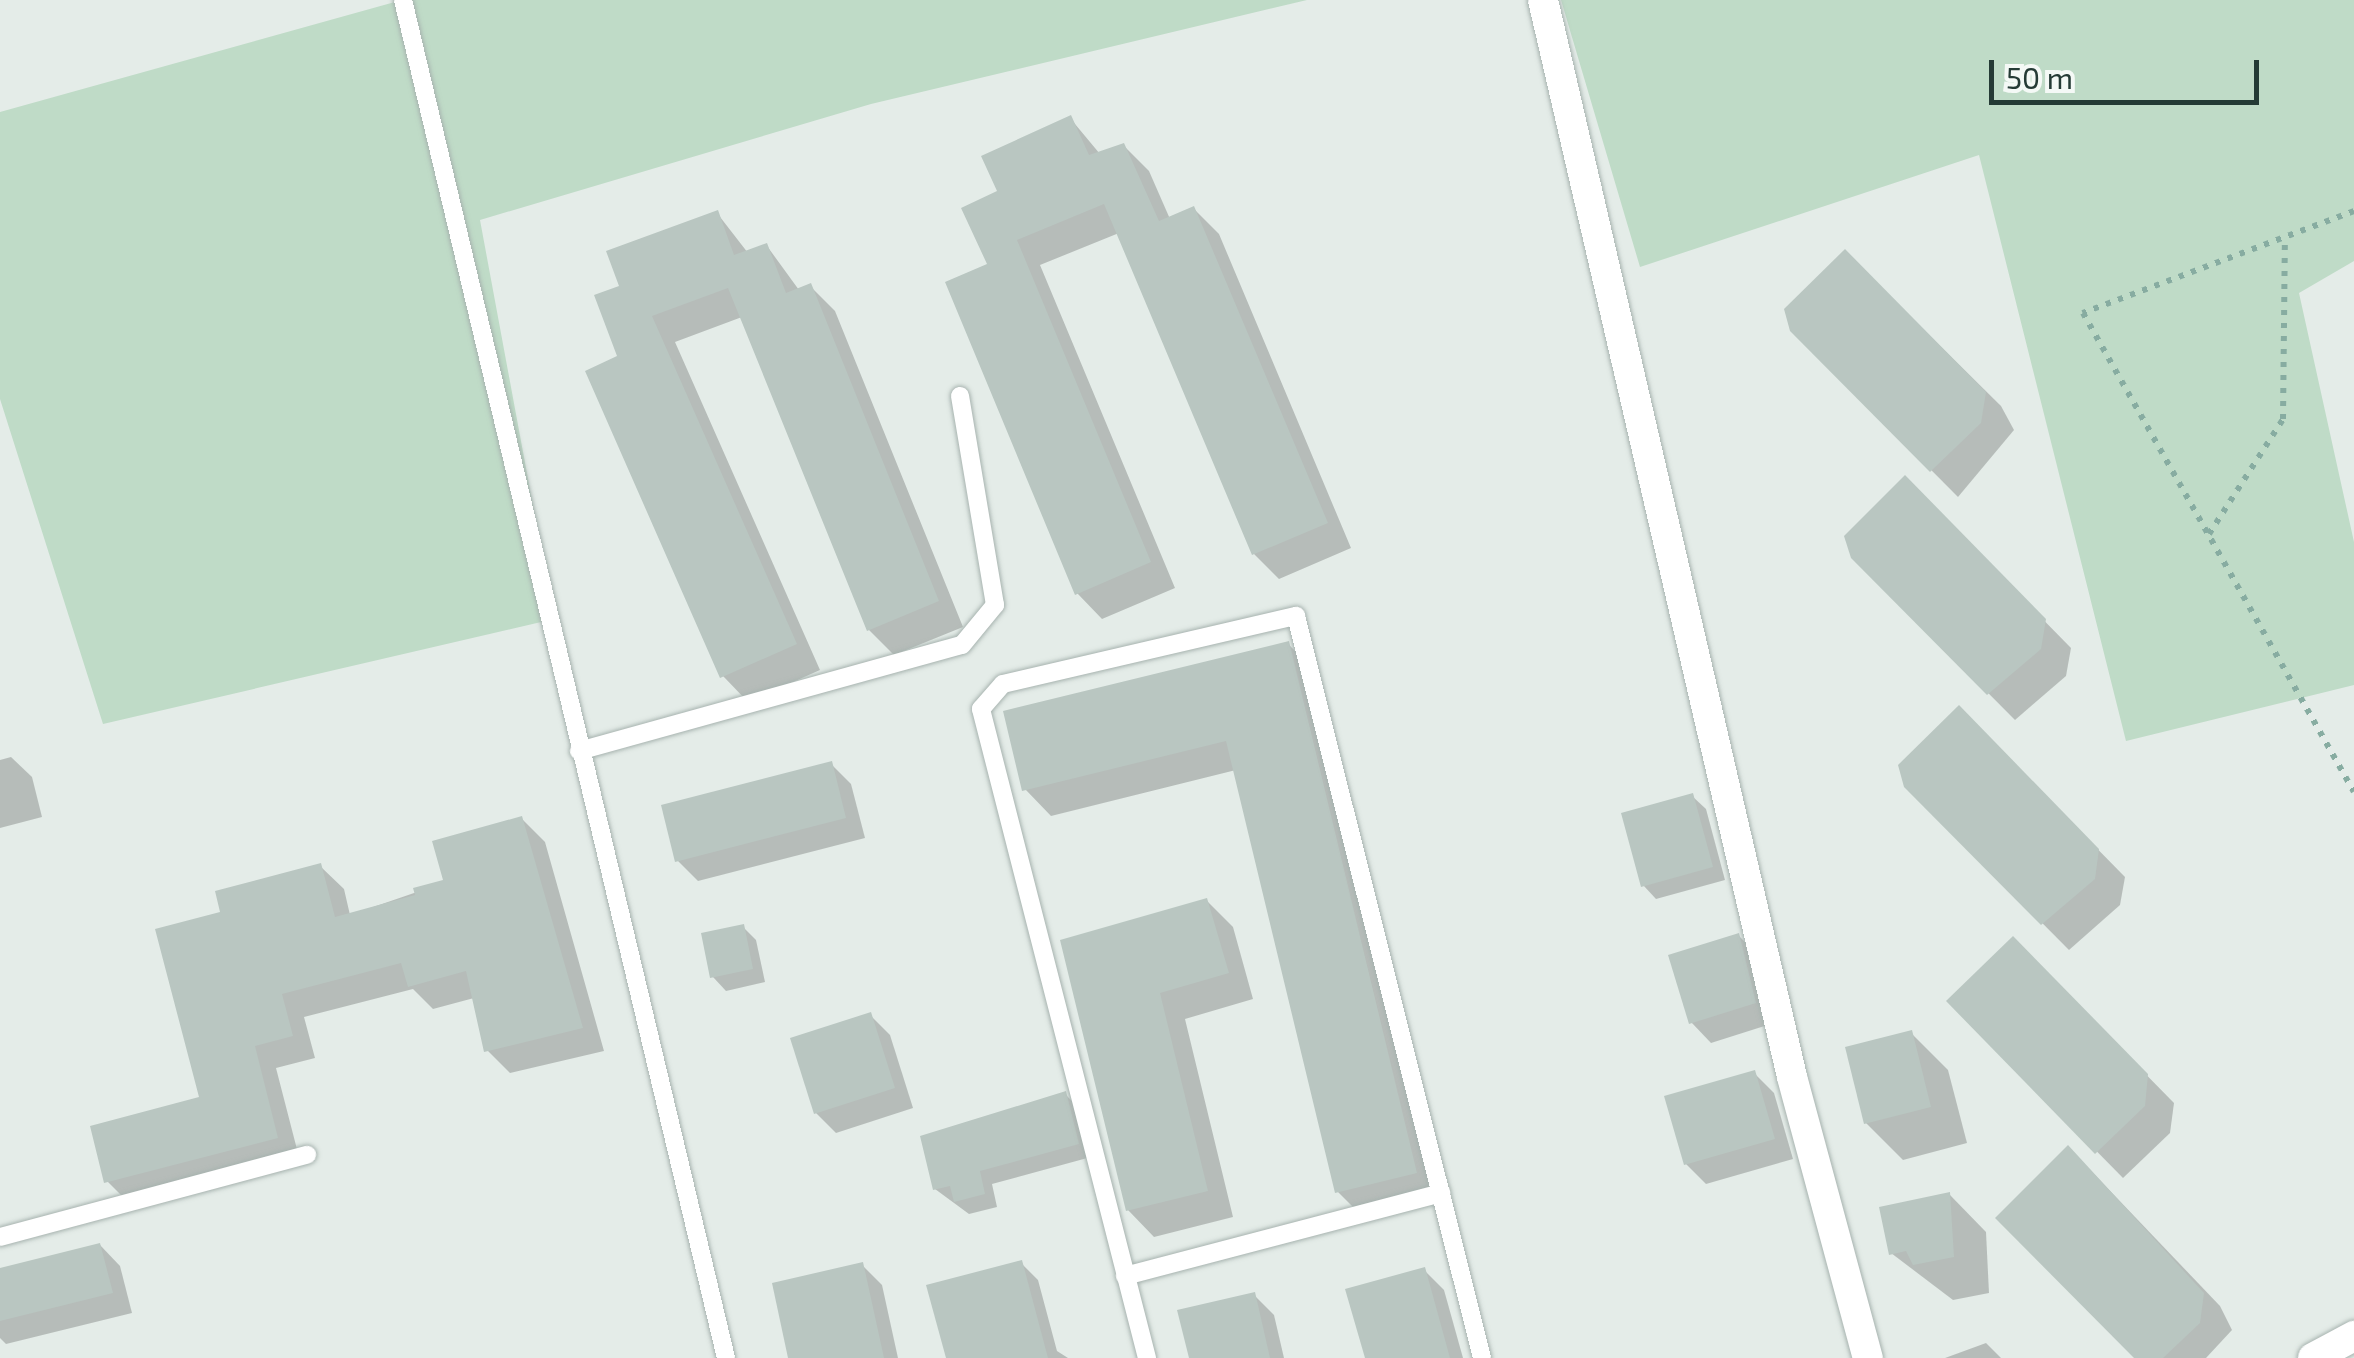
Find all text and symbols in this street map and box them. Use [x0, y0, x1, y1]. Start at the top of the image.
scale bar [1994, 40, 2264, 102]
text: 50 m [2006, 59, 2073, 95]

